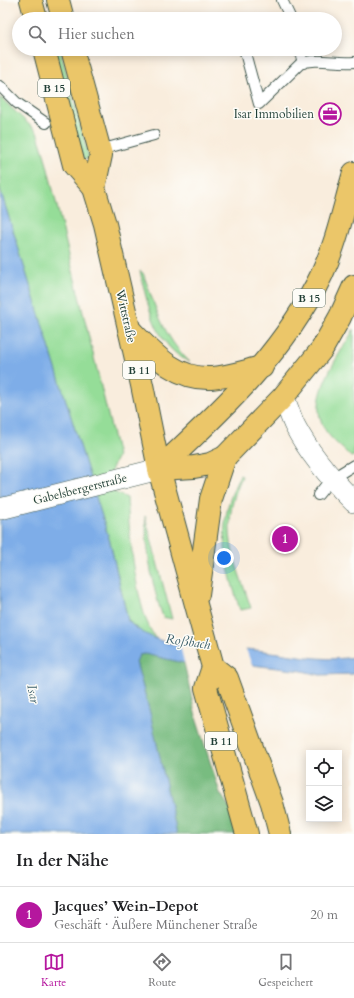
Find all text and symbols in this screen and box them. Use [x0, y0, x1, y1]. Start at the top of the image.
search box [12, 12, 342, 56]
icon: search [26, 23, 48, 45]
text: Hier suchen [58, 24, 135, 44]
road number: B 15 [38, 79, 70, 97]
office icon: Isar Immobilien [317, 101, 343, 127]
place label: Isar Immobilien [234, 106, 314, 122]
street label: Wittstraße [112, 287, 140, 344]
road number: B 15 [293, 289, 325, 307]
road number: B 11 [123, 361, 155, 379]
street label: Gabelsbergerstraße [31, 470, 129, 508]
pin: 1 [272, 524, 298, 554]
your location [214, 548, 234, 568]
water label: Roßbach [164, 630, 212, 654]
water label: Isar [22, 683, 44, 706]
road number: B 11 [205, 732, 237, 750]
map controls [306, 750, 342, 822]
button: locate [306, 750, 342, 786]
button: layers [306, 786, 342, 822]
text: In der Nähe [16, 849, 109, 872]
text: Jacques’ Wein-Depot [54, 896, 198, 916]
text: 1 [26, 906, 32, 924]
text: 20 m [310, 906, 338, 924]
text: Geschäft · Äußere Münchener Straße [54, 916, 258, 934]
tab: Karte [41, 951, 66, 990]
tab: Route [148, 951, 176, 990]
tab: Gespeichert [258, 951, 313, 990]

